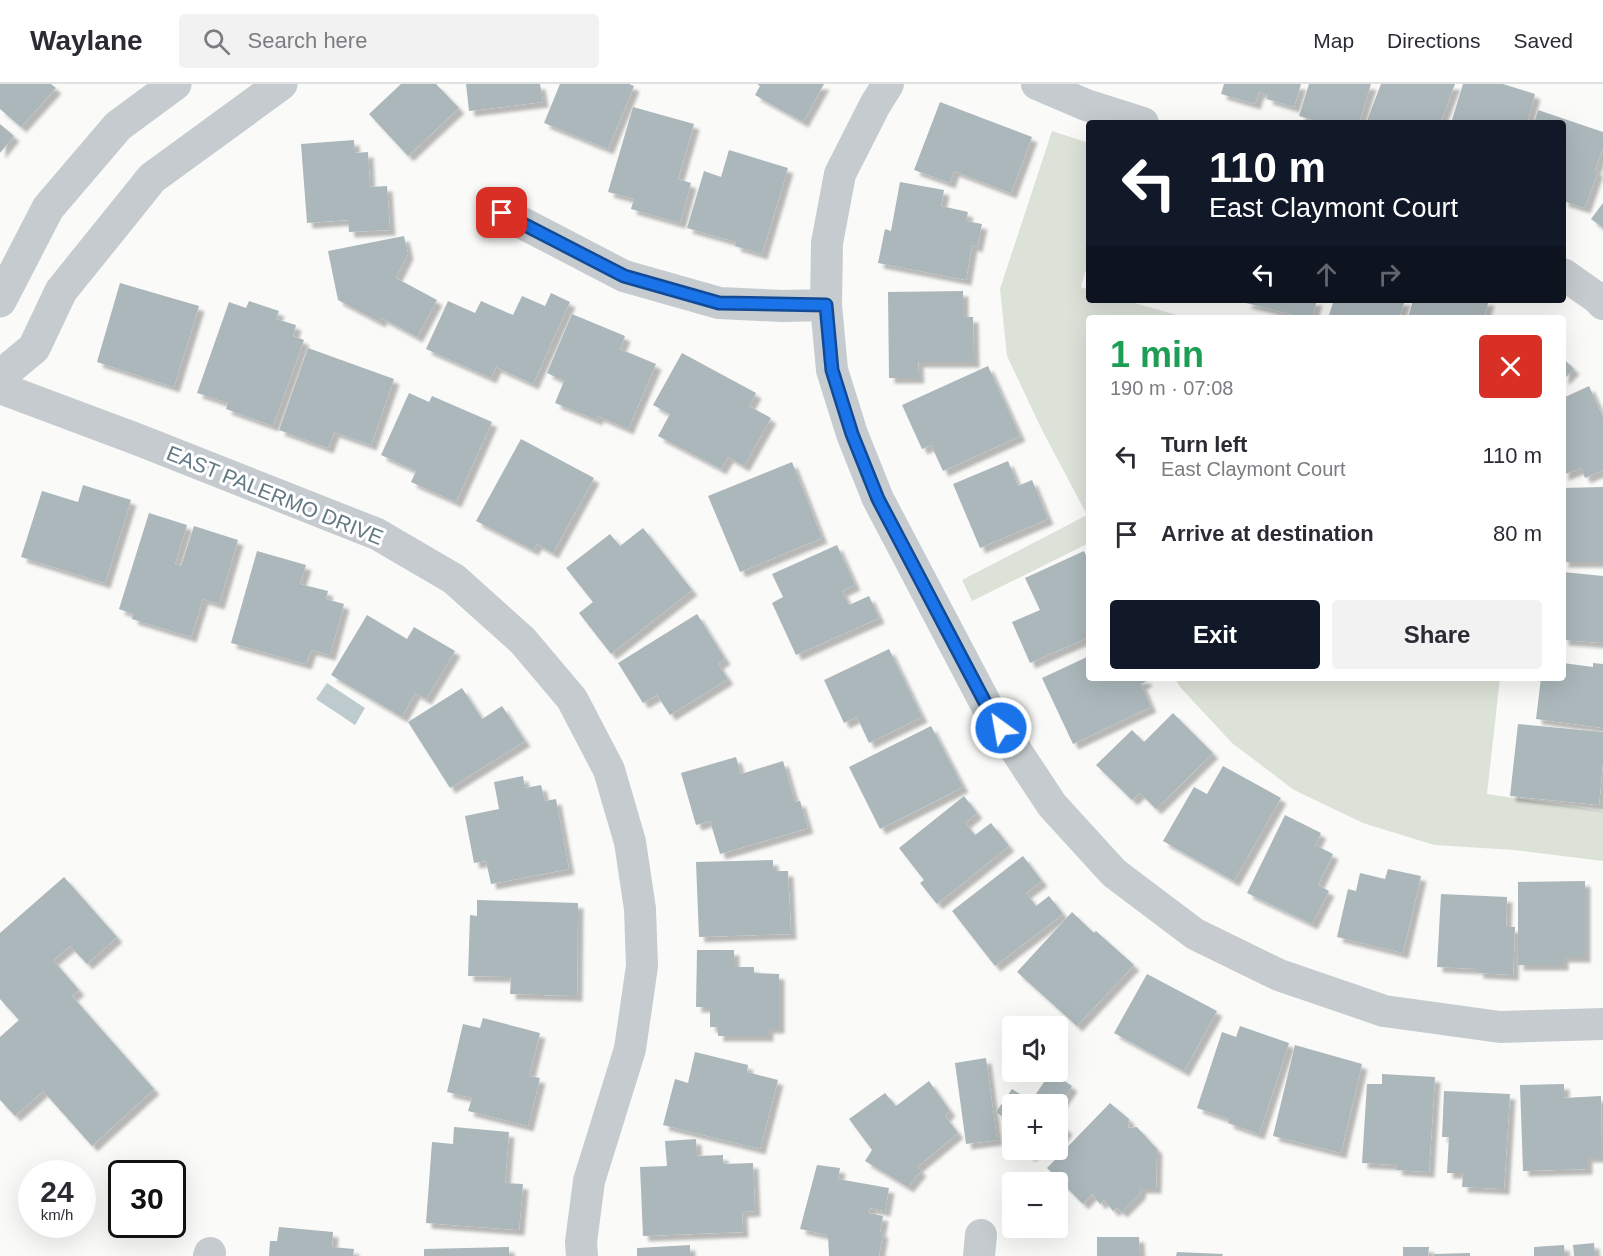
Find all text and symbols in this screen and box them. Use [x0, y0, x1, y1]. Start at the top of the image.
search box [179, 14, 599, 68]
text: Waylane [30, 25, 143, 56]
icon: search [200, 25, 233, 58]
text: Search here [248, 28, 367, 53]
text: Map [1313, 29, 1354, 52]
text: Directions [1387, 29, 1480, 52]
text: Saved [1513, 29, 1573, 52]
icon: left [1110, 144, 1188, 222]
text: 110 m [1209, 144, 1326, 191]
pin [476, 187, 527, 238]
text: East Claymont Court [1209, 193, 1458, 223]
icon: arrive [485, 196, 518, 229]
icon: left [1247, 258, 1280, 291]
icon: ahead [1310, 258, 1343, 291]
icon: right [1373, 258, 1406, 291]
text: 1 min [1110, 334, 1204, 375]
button: close [1479, 335, 1542, 398]
text: 190 m · 07:08 [1110, 377, 1233, 399]
text: Turn left [1161, 432, 1247, 457]
icon: left [1110, 440, 1143, 473]
street label: EAST PALERMO DRIVE [163, 441, 387, 549]
text: 110 m [1482, 443, 1542, 468]
text: East Claymont Court [1161, 458, 1346, 480]
icon: arrive [1110, 518, 1143, 551]
text: Arrive at destination [1161, 521, 1374, 546]
text: 80 m [1493, 521, 1542, 546]
button: Exit [1110, 600, 1320, 669]
button: Share [1332, 600, 1542, 669]
position arrow [969, 696, 1033, 760]
map controls [1002, 1016, 1068, 1238]
button: sound [1002, 1016, 1068, 1082]
button: + [1002, 1094, 1068, 1160]
speed limit sign: 30 [108, 1160, 186, 1238]
button: − [1002, 1172, 1068, 1238]
text: 24 [40, 1175, 74, 1208]
text: km/h [41, 1206, 73, 1223]

